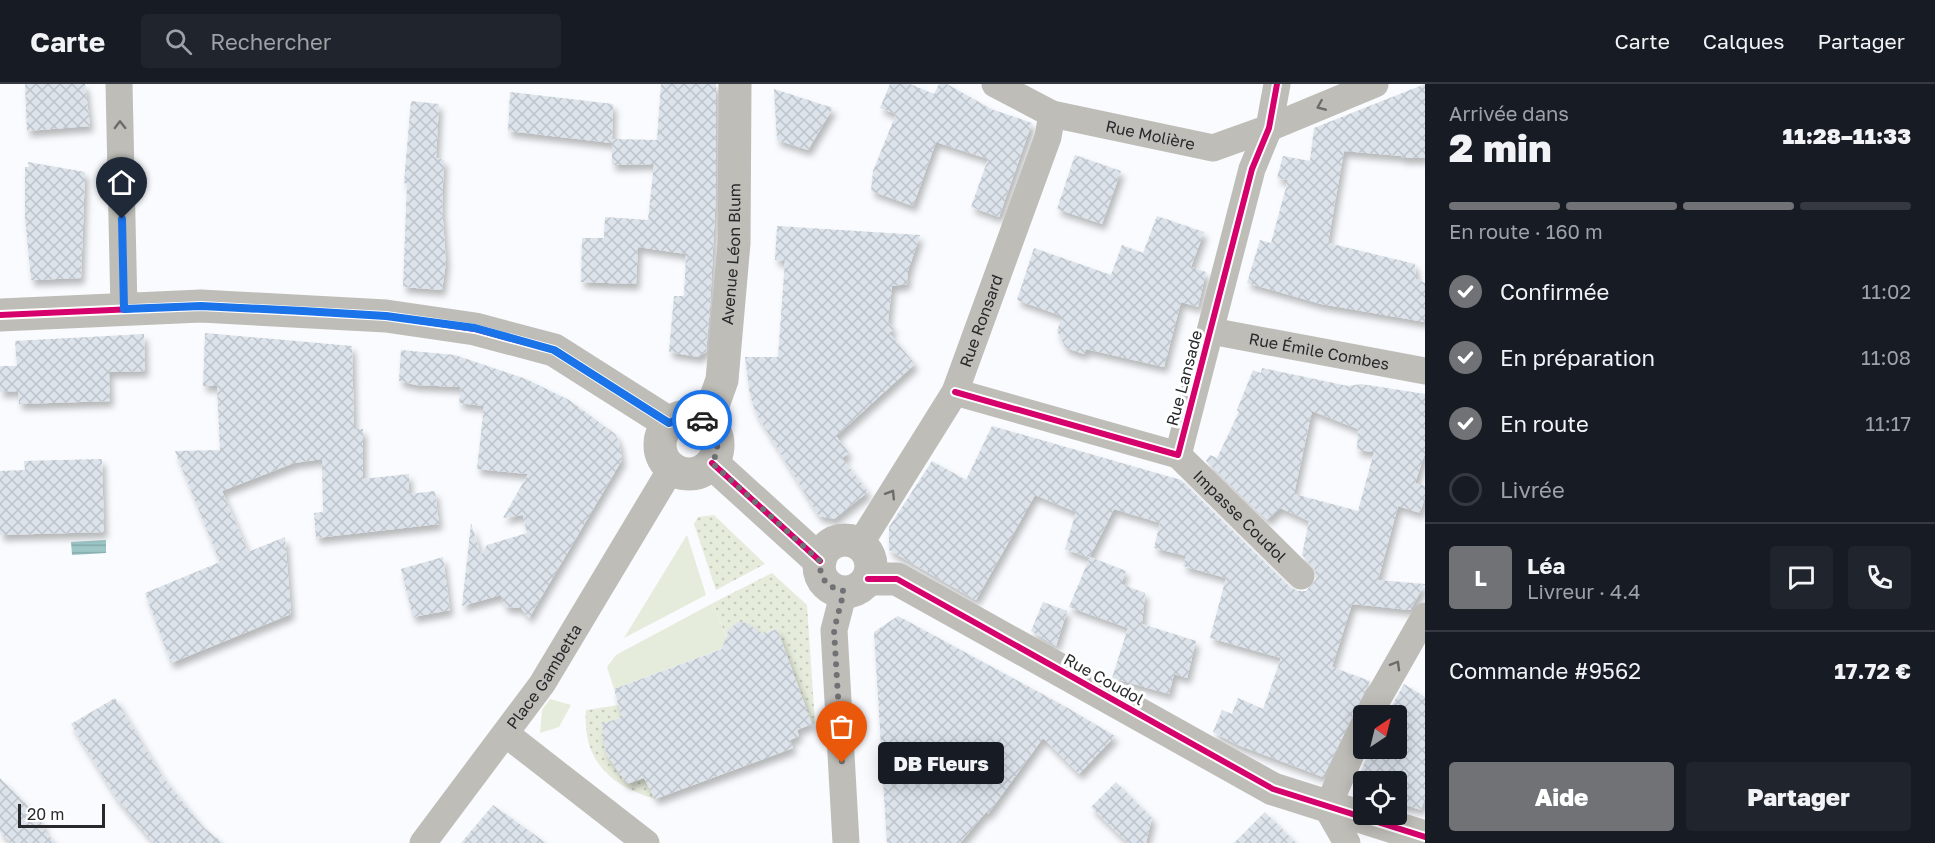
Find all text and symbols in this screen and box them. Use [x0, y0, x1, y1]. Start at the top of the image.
search box [141, 14, 561, 68]
text: Carte [30, 25, 105, 58]
icon: search [162, 25, 195, 58]
text: Rechercher [210, 28, 331, 55]
text: Carte [1614, 28, 1670, 54]
text: Calques [1703, 28, 1784, 54]
text: Partager [1817, 28, 1905, 54]
one-way arrow [1316, 99, 1327, 111]
text: Arrivée dans [1449, 101, 1569, 125]
street label: Rue Molière [1104, 116, 1197, 154]
one-way arrow [114, 120, 126, 129]
text: 11:28–11:33 [1782, 122, 1911, 149]
text: 2 min [1449, 124, 1552, 171]
pin [96, 157, 147, 219]
icon: home [105, 166, 138, 199]
street label: Avenue Léon Blum [717, 183, 744, 326]
text: En route · 160 m [1449, 219, 1603, 243]
street label: Rue Ronsard [955, 272, 1007, 370]
icon: check [1449, 275, 1482, 308]
text: Confirmée [1500, 278, 1609, 305]
text: 11:02 [1862, 279, 1911, 303]
street label: Rue Lansade [1162, 328, 1206, 428]
street label: Rue Émile Combes [1247, 328, 1391, 374]
icon: check [1449, 341, 1482, 374]
text: En préparation [1500, 344, 1655, 371]
text: 11:08 [1861, 345, 1911, 369]
courier [672, 390, 732, 450]
icon: car [686, 404, 719, 437]
icon: check [1449, 407, 1482, 440]
text: En route [1500, 410, 1589, 437]
text: 11:17 [1865, 411, 1911, 435]
street label: Impasse Coudol [1189, 466, 1291, 566]
text: Livrée [1500, 476, 1565, 503]
one-way arrow [883, 490, 895, 500]
button: chat [1770, 546, 1833, 609]
button: phone [1848, 546, 1911, 609]
text: Léa [1527, 552, 1565, 579]
text: L [1474, 564, 1487, 591]
text: Livreur · 4.4 [1527, 579, 1640, 603]
street label: Place Gambetta [502, 620, 586, 733]
street label: Rue Coudol [1061, 649, 1147, 709]
text: Commande #9562 [1449, 657, 1641, 684]
text: 17.72 € [1834, 657, 1911, 684]
one-way arrow [1389, 661, 1400, 671]
pin [816, 701, 867, 763]
north arrow [1353, 705, 1407, 759]
map controls [1353, 705, 1407, 825]
icon: bag [825, 710, 858, 743]
callout: DB Fleurs [878, 742, 1004, 784]
text: DB Fleurs [893, 751, 989, 775]
button: Aide [1449, 762, 1674, 831]
button: Partager [1686, 762, 1911, 831]
button: locate [1353, 771, 1407, 825]
scale bar [18, 801, 105, 828]
text: 20 m [27, 804, 64, 824]

